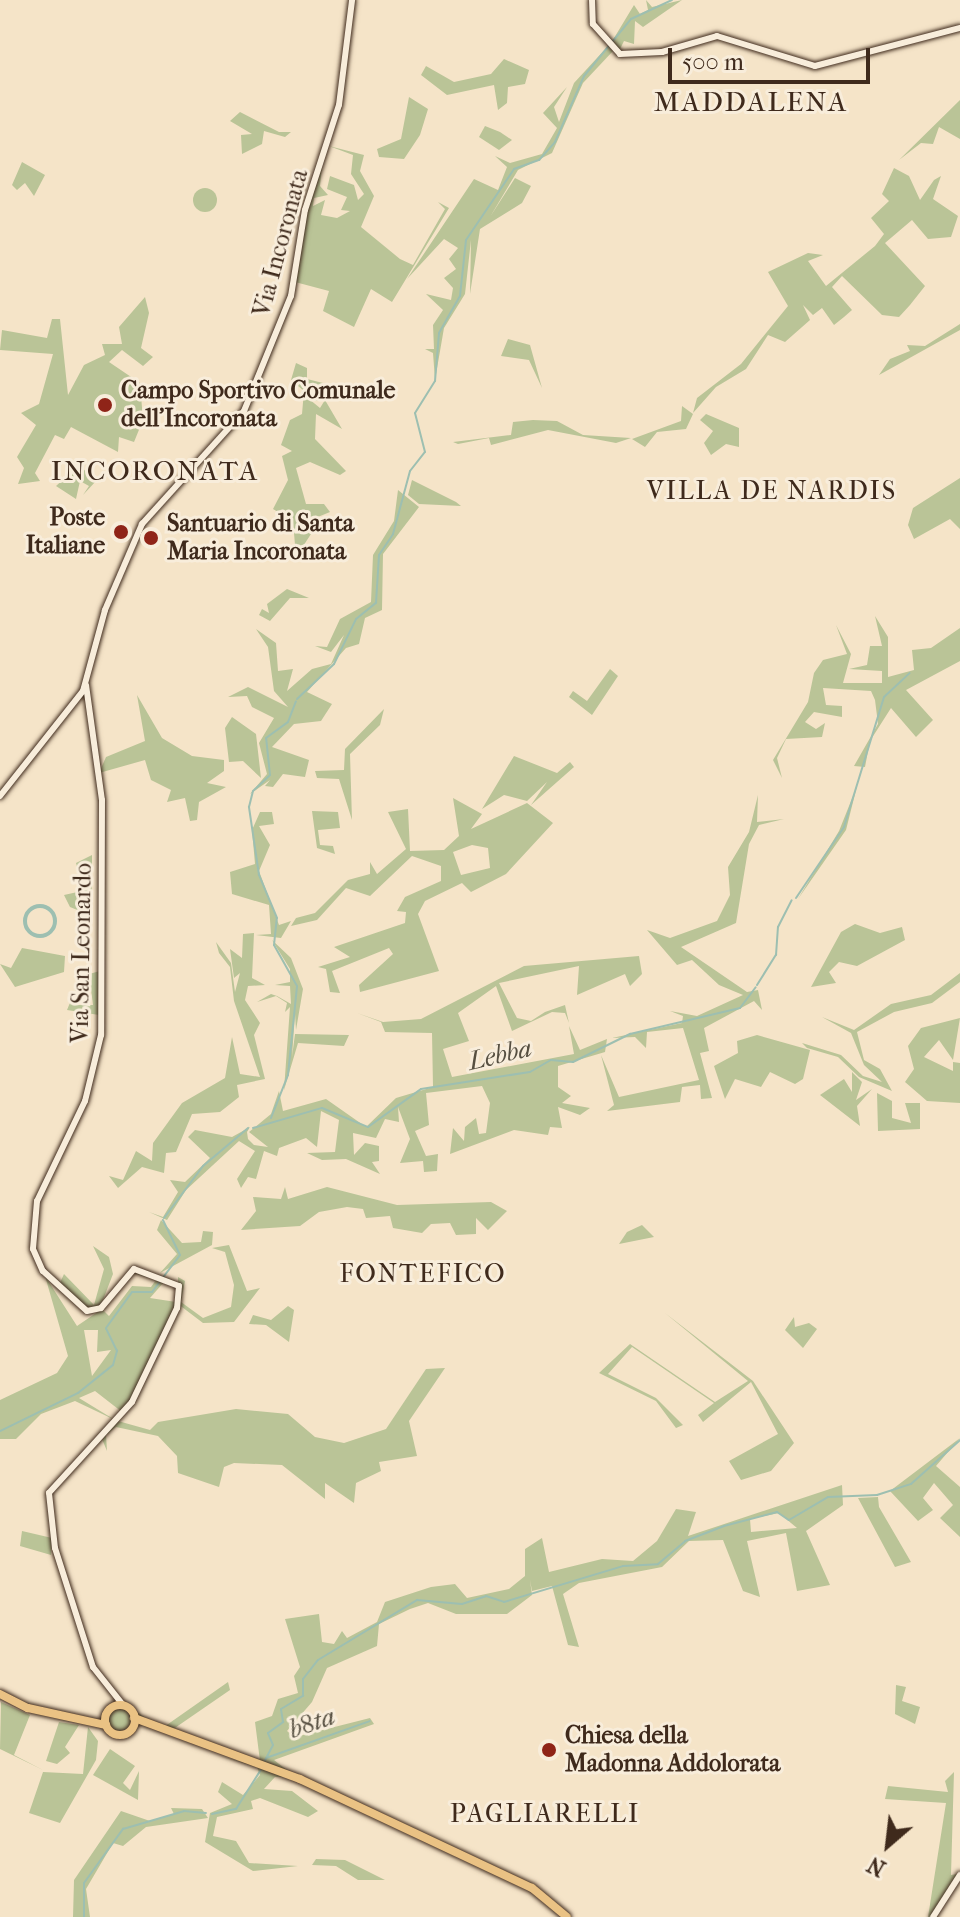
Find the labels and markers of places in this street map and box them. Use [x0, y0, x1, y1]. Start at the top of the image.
place label: Campo Sportivo Comunale dell'Incoronata [121, 377, 395, 433]
marker: Campo Sportivo Comunale dell'Incoronata [96, 396, 114, 414]
place label: Poste Italiane [26, 504, 105, 560]
place label: Santuario di Santa Maria Incoronata [167, 510, 354, 566]
marker: Poste Italiane [112, 523, 130, 541]
marker: Santuario di Santa Maria Incoronata [142, 529, 160, 547]
place label: Chiesa della Madonna Addolorata [565, 1722, 780, 1778]
marker: Chiesa della Madonna Addolorata [540, 1741, 558, 1759]

